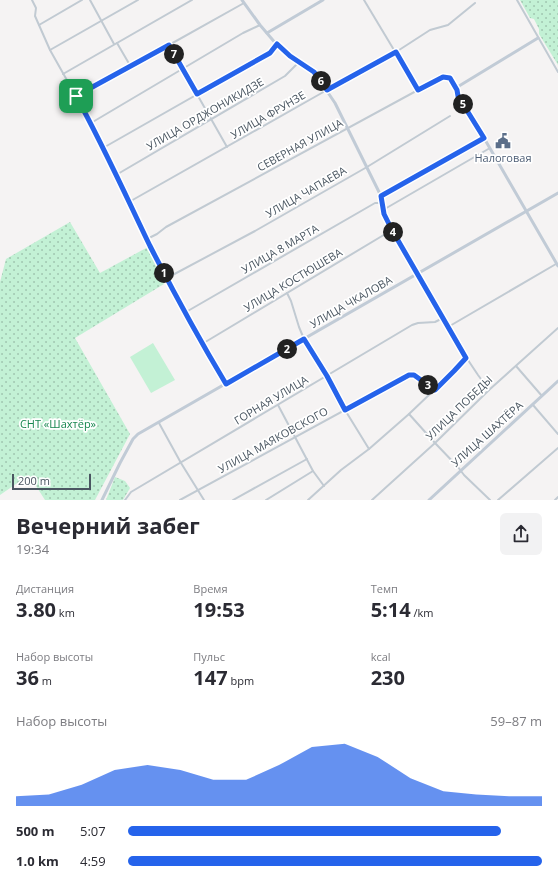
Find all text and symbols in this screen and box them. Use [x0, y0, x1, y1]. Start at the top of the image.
pin: 7 [164, 44, 184, 64]
text: 7 [171, 46, 177, 61]
pin: 6 [311, 71, 331, 91]
text: 6 [318, 73, 324, 88]
street label: УЛИЦА ОРДЖОНИКИДЗЕ [143, 74, 266, 153]
pin [59, 79, 93, 113]
icon: arrive [65, 85, 87, 107]
street label: УЛИЦА ФРУНЗЕ [228, 87, 308, 142]
pin: 5 [453, 94, 473, 114]
text: 5 [460, 96, 466, 111]
street label: СЕВЕРНАЯ УЛИЦА [254, 115, 345, 174]
public building icon: Налоговая [494, 132, 512, 150]
place label: Налоговая [474, 150, 532, 165]
street label: УЛИЦА ЧАПАЕВА [263, 162, 349, 221]
street label: УЛИЦА 8 МАРТА [239, 220, 321, 277]
pin: 4 [383, 222, 403, 242]
text: 4 [390, 224, 396, 239]
street label: УЛИЦА КОСТЮШЕВА [241, 244, 345, 315]
pin: 1 [154, 263, 174, 283]
text: 1 [161, 265, 167, 280]
street label: УЛИЦА ЧКАЛОВА [307, 272, 395, 331]
pin: 2 [277, 339, 297, 359]
text: 2 [284, 341, 290, 356]
street label: ГОРНАЯ УЛИЦА [231, 372, 311, 428]
street label: УЛИЦА ПОБЕДЫ [422, 372, 495, 443]
pin: 3 [418, 375, 438, 395]
text: 3 [425, 377, 431, 392]
street label: УЛИЦА ШАХТЁРА [448, 398, 526, 470]
street label: УЛИЦА МАЯКОВСКОГО [215, 403, 330, 476]
park label: СНТ «Шахтёр» [20, 416, 97, 431]
scale bar [12, 472, 91, 491]
text: 200 m [18, 473, 50, 488]
text: Вечерний забег [16, 510, 200, 540]
button: share [500, 513, 542, 555]
text: 19:34 [16, 540, 49, 558]
text: Дистанция [16, 581, 74, 596]
text: Время [193, 581, 228, 596]
text: Темп [371, 581, 398, 596]
text: 3.80 [16, 596, 56, 623]
text: 19:53 [193, 596, 245, 623]
text: 5:14 [371, 596, 411, 623]
text: km [56, 605, 75, 620]
text: /km [411, 605, 434, 620]
text: Набор высоты [16, 649, 93, 664]
text: Пульс [193, 649, 225, 664]
text: kcal [371, 649, 391, 664]
text: 36 [16, 664, 39, 691]
text: 147 [193, 664, 228, 691]
text: 230 [371, 664, 405, 691]
text: m [39, 673, 52, 688]
text: bpm [228, 673, 254, 688]
text: Набор высоты [16, 712, 107, 730]
text: 59–87 m [490, 712, 542, 730]
text: 500 m [16, 822, 54, 840]
text: 5:07 [80, 822, 106, 840]
text: 1.0 km [16, 852, 59, 870]
text: 4:59 [80, 852, 106, 870]

